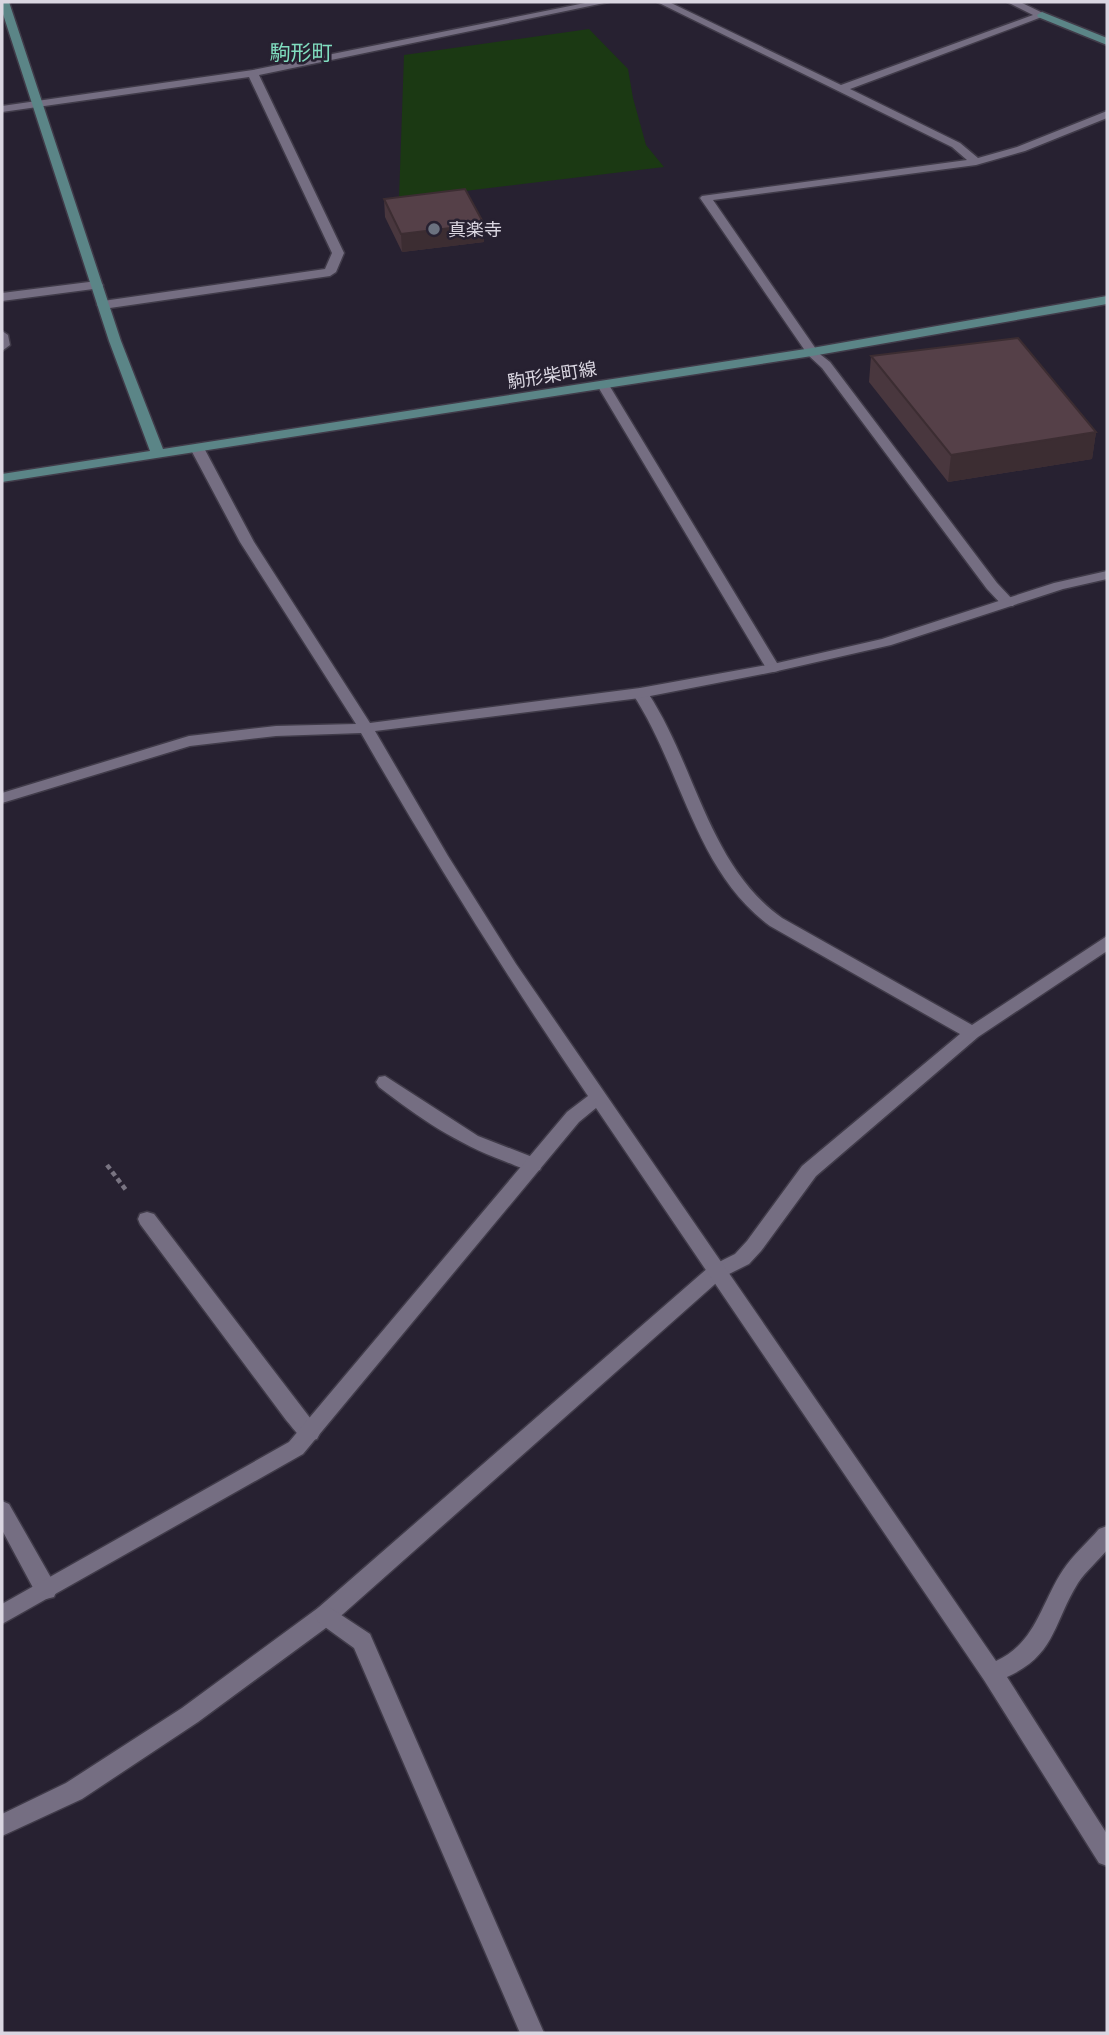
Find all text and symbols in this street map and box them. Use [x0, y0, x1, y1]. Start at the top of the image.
district label: 駒形町 [270, 40, 333, 64]
place label: 真楽寺 [448, 219, 502, 240]
marker: 真楽寺 [426, 221, 442, 237]
street label: 駒形柴町線 [506, 358, 598, 392]

